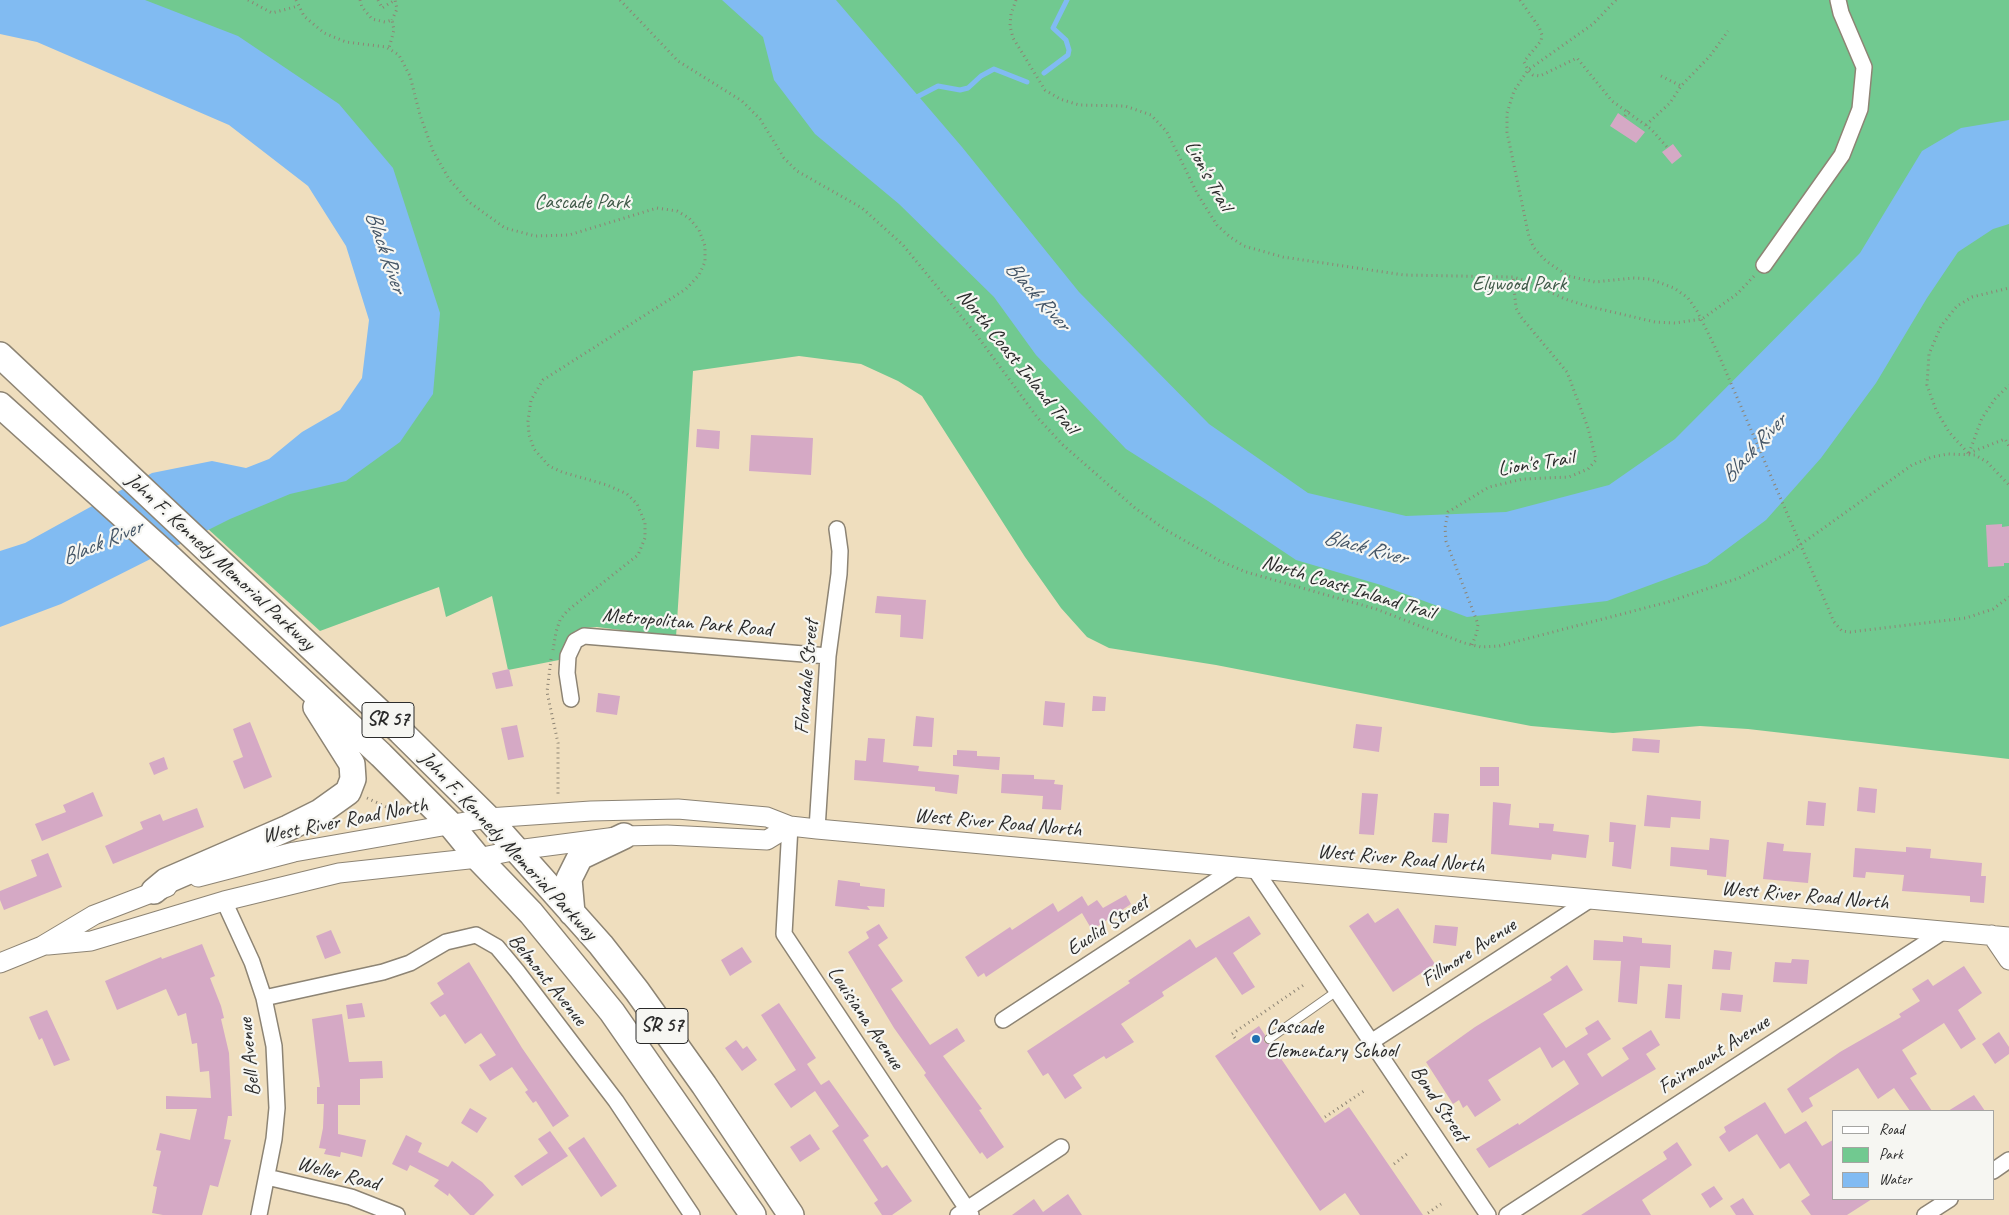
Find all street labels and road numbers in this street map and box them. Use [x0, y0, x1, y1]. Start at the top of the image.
street label: Lion's Trail [1178, 136, 1238, 216]
street label: North Coast Inland Trail [951, 284, 1083, 440]
street label: Lion's Trail [1496, 446, 1576, 482]
street label: John F. Kennedy Memorial Parkway [120, 468, 320, 656]
street label: North Coast Inland Trail [1259, 550, 1437, 626]
street label: Metropolitan Park Road [601, 603, 773, 643]
street label: Floradale Street [789, 619, 825, 735]
road number: SR 57 [362, 702, 414, 738]
street label: John F. Kennedy Memorial Parkway [414, 746, 602, 946]
street label: West River Road North [260, 793, 430, 849]
street label: West River Road North [913, 803, 1083, 843]
street label: West River Road North [1316, 839, 1486, 879]
street label: West River Road North [1720, 876, 1890, 916]
street label: Euclid Street [1062, 890, 1154, 962]
street label: Fillmore Avenue [1417, 913, 1521, 993]
street label: Belmont Avenue [502, 929, 592, 1031]
street label: Louisiana Avenue [821, 962, 909, 1074]
road number: SR 57 [636, 1008, 688, 1044]
street label: Fairmount Avenue [1654, 1010, 1774, 1100]
street label: Bell Avenue [233, 1017, 267, 1097]
street label: Bond Street [1404, 1061, 1474, 1147]
street label: Weller Road [294, 1151, 382, 1197]

